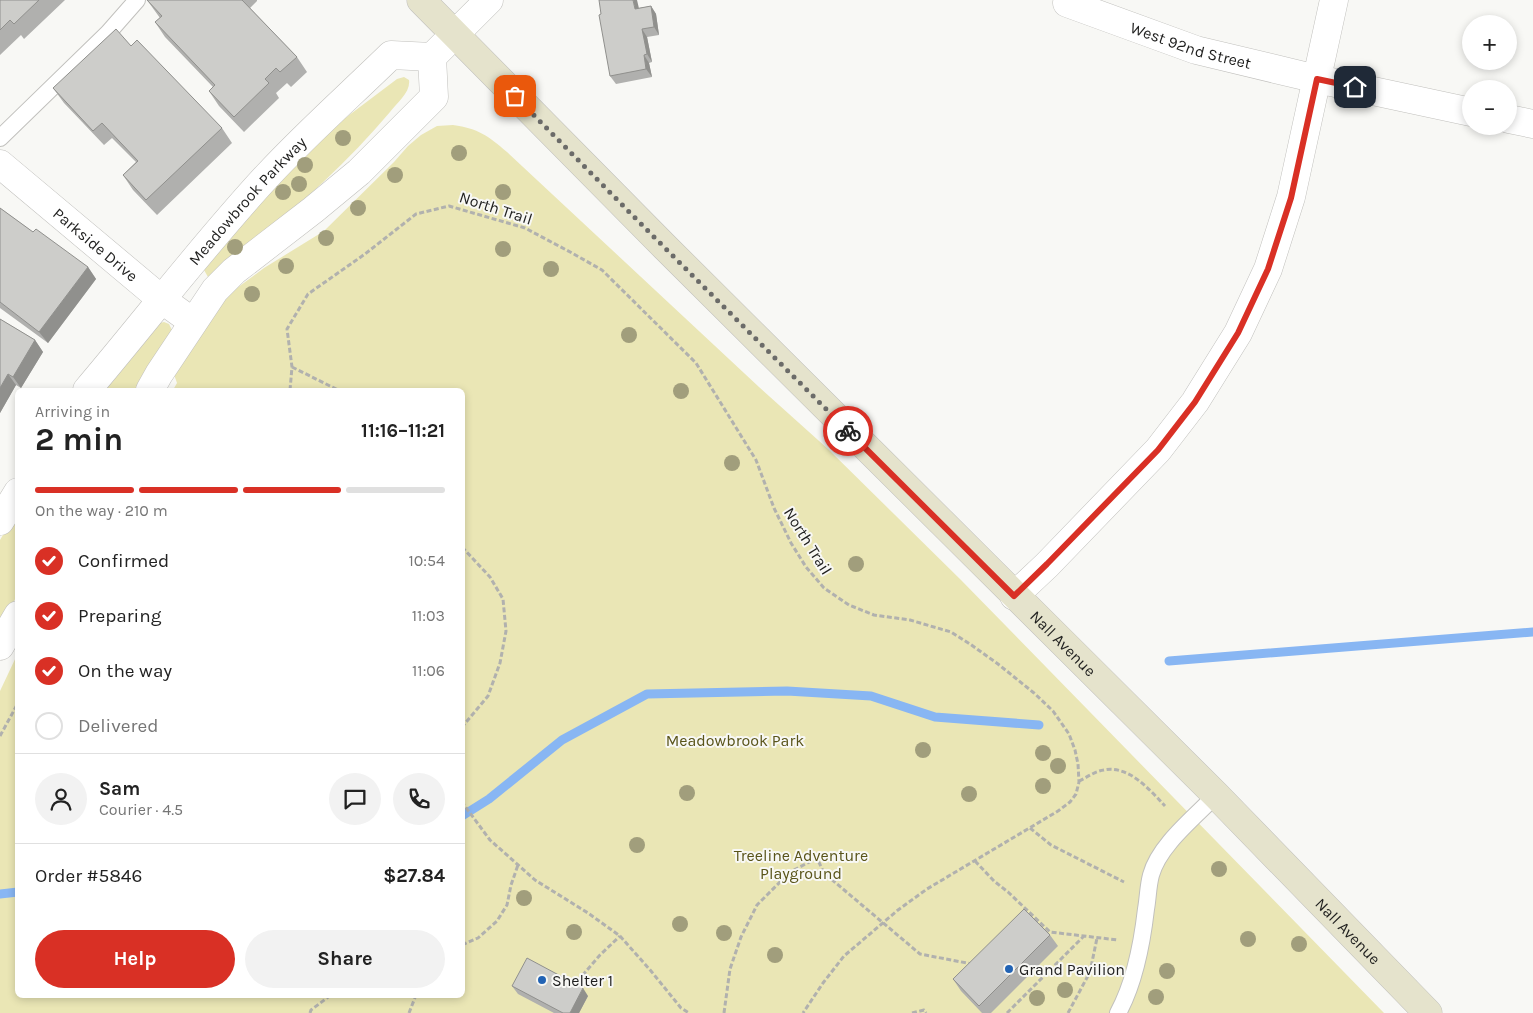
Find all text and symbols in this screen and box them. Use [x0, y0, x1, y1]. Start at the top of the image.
map controls [1462, 15, 1517, 135]
button: + [1462, 15, 1517, 70]
street label: West 92nd Street [1128, 17, 1253, 72]
pin [1334, 66, 1376, 108]
icon: home [1341, 73, 1369, 101]
pin [494, 75, 536, 117]
button: − [1462, 80, 1517, 135]
icon: bag [501, 82, 529, 110]
street label: Meadowbrook Parkway [184, 132, 310, 269]
street label: North Trail [457, 187, 535, 229]
street label: Parkside Drive [50, 203, 142, 285]
text: Arriving in [35, 402, 110, 421]
courier [823, 406, 873, 456]
icon: bike [834, 417, 862, 445]
text: 11:16–11:21 [361, 420, 445, 442]
text: 2 min [35, 421, 123, 458]
text: On the way · 210 m [35, 501, 168, 520]
street label: North Trail [780, 504, 836, 578]
icon: check [35, 547, 63, 575]
text: Confirmed [78, 550, 169, 572]
text: 10:54 [409, 551, 445, 570]
icon: check [35, 602, 63, 630]
text: Preparing [78, 605, 161, 627]
text: 11:03 [412, 606, 445, 625]
street label: Nall Avenue [1026, 606, 1100, 680]
icon: check [35, 657, 63, 685]
text: On the way [78, 660, 172, 682]
text: 11:06 [412, 661, 445, 680]
text: Delivered [78, 715, 158, 737]
park label: Meadowbrook Park [666, 731, 804, 750]
button: person [35, 773, 87, 825]
button: chat [329, 773, 381, 825]
button: phone [393, 773, 445, 825]
text: Sam [99, 778, 140, 800]
text: Courier · 4.5 [99, 800, 183, 819]
park label: Treeline Adventure Playground [734, 846, 868, 883]
text: Order #5846 [35, 865, 142, 887]
text: $27.84 [383, 865, 445, 887]
street label: Nall Avenue [1312, 894, 1385, 968]
button: Help [35, 930, 235, 988]
button: Share [245, 930, 445, 988]
place label: Grand Pavilion [1019, 960, 1125, 979]
marker: Grand Pavilion [1003, 963, 1015, 975]
place label: Shelter 1 [552, 971, 613, 990]
marker: Shelter 1 [536, 974, 548, 986]

